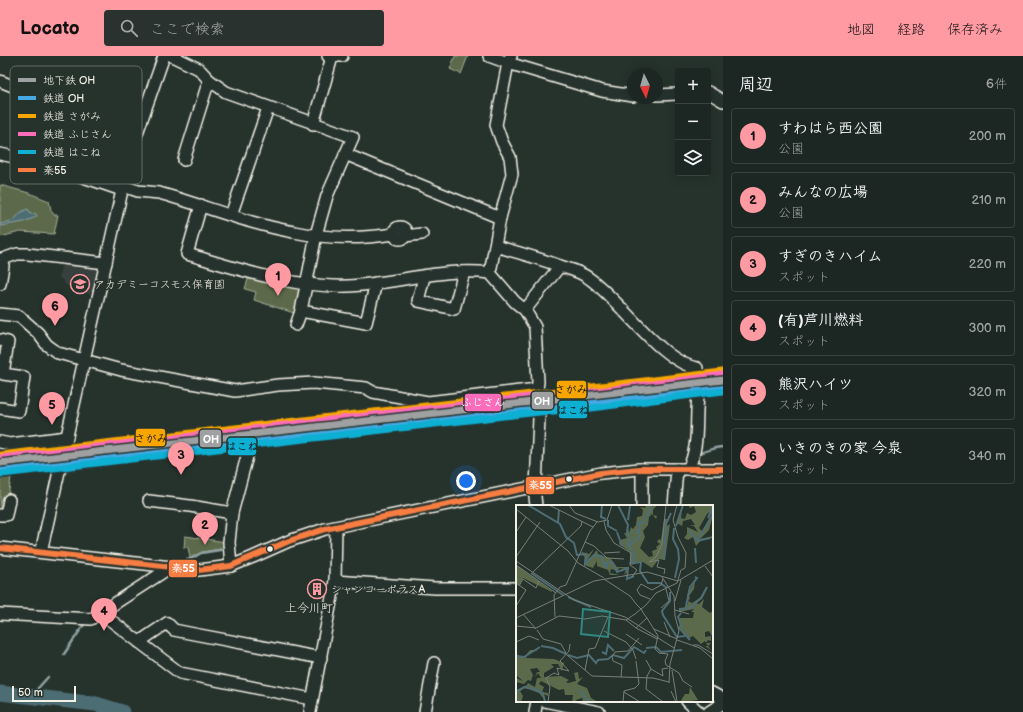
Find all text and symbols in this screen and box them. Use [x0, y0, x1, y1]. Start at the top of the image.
search box [104, 10, 384, 46]
text: Locato [20, 17, 80, 40]
icon: search [118, 17, 140, 39]
text: ここで検索 [150, 20, 225, 39]
text: 地図 [847, 21, 875, 38]
text: 経路 [897, 21, 925, 38]
text: 保存済み [947, 21, 1003, 38]
legend [10, 66, 142, 184]
north arrow [627, 68, 663, 104]
map controls [675, 68, 711, 176]
button: + [675, 68, 711, 104]
text: 地下鉄 OH [43, 74, 95, 87]
text: 周辺 [739, 75, 773, 95]
text: 6件 [986, 76, 1007, 92]
text: 鉄道 OH [43, 92, 84, 105]
button: − [675, 104, 711, 140]
text: 鉄道 さがみ [43, 110, 101, 123]
text: すわはら西公園 [778, 119, 883, 138]
text: 鉄道 ふじさん [43, 128, 112, 141]
text: 1 [750, 128, 756, 144]
text: 200 m [969, 128, 1006, 144]
button: layers [675, 140, 711, 176]
text: 公園 [778, 141, 804, 157]
text: 鉄道 はこね [43, 146, 101, 159]
text: 秦55 [43, 164, 67, 177]
text: みんなの広場 [778, 183, 868, 202]
text: 2 [749, 192, 757, 208]
text: 210 m [972, 192, 1006, 208]
text: 公園 [778, 205, 804, 221]
text: すぎのきハイム [778, 247, 882, 266]
text: 3 [749, 256, 757, 272]
text: 220 m [969, 256, 1006, 272]
pin: 1 [265, 263, 291, 296]
text: スポット [778, 269, 830, 285]
school or university icon: アカデミーコスモス保育園 [69, 273, 91, 295]
place label: アカデミーコスモス保育園 [94, 278, 225, 291]
pin: 6 [42, 293, 68, 326]
text: (有)芦川燃料 [778, 311, 864, 330]
text: 4 [749, 320, 757, 336]
text: 300 m [968, 320, 1006, 336]
text: スポット [778, 333, 830, 349]
text: 熊沢ハイツ [778, 375, 853, 394]
line badge: さがみ [556, 380, 587, 399]
text: さがみ [555, 383, 588, 396]
text: 5 [749, 384, 757, 400]
text: 320 m [968, 384, 1006, 400]
line badge: OH [531, 391, 554, 410]
pin: 5 [39, 392, 65, 425]
line badge: ふじさん [464, 393, 502, 412]
text: OH [534, 395, 550, 408]
text: ふじさん [461, 396, 505, 409]
text: スポット [778, 397, 830, 413]
line badge: はこね [558, 400, 588, 419]
text: はこね [557, 404, 590, 417]
line badge: さがみ [135, 428, 166, 447]
line badge: OH [199, 429, 222, 448]
text: さがみ [135, 432, 168, 445]
text: OH [203, 433, 219, 446]
line badge: はこね [227, 437, 257, 456]
text: いきのきの家 今泉 [778, 439, 902, 458]
text: はこね [226, 440, 259, 453]
pin: 3 [168, 442, 194, 475]
text: 6 [749, 448, 757, 464]
text: 340 m [968, 448, 1006, 464]
text: スポット [778, 461, 830, 477]
your location [456, 471, 476, 491]
unlabelled marker [564, 474, 574, 484]
line badge: 秦55 [525, 476, 555, 495]
text: 秦55 [528, 479, 552, 492]
inset map [516, 505, 713, 702]
pin: 2 [192, 512, 218, 545]
unlabelled marker [265, 544, 275, 554]
line badge: 秦55 [168, 559, 198, 578]
text: 秦55 [171, 562, 195, 575]
building icon: シャンコーポラスA [306, 578, 328, 600]
place label: シャンコーポラスA [331, 583, 426, 596]
pin: 4 [91, 598, 117, 631]
district label: 上今川町 [285, 601, 333, 616]
scale bar [12, 684, 76, 703]
text: 50 m [18, 686, 43, 699]

